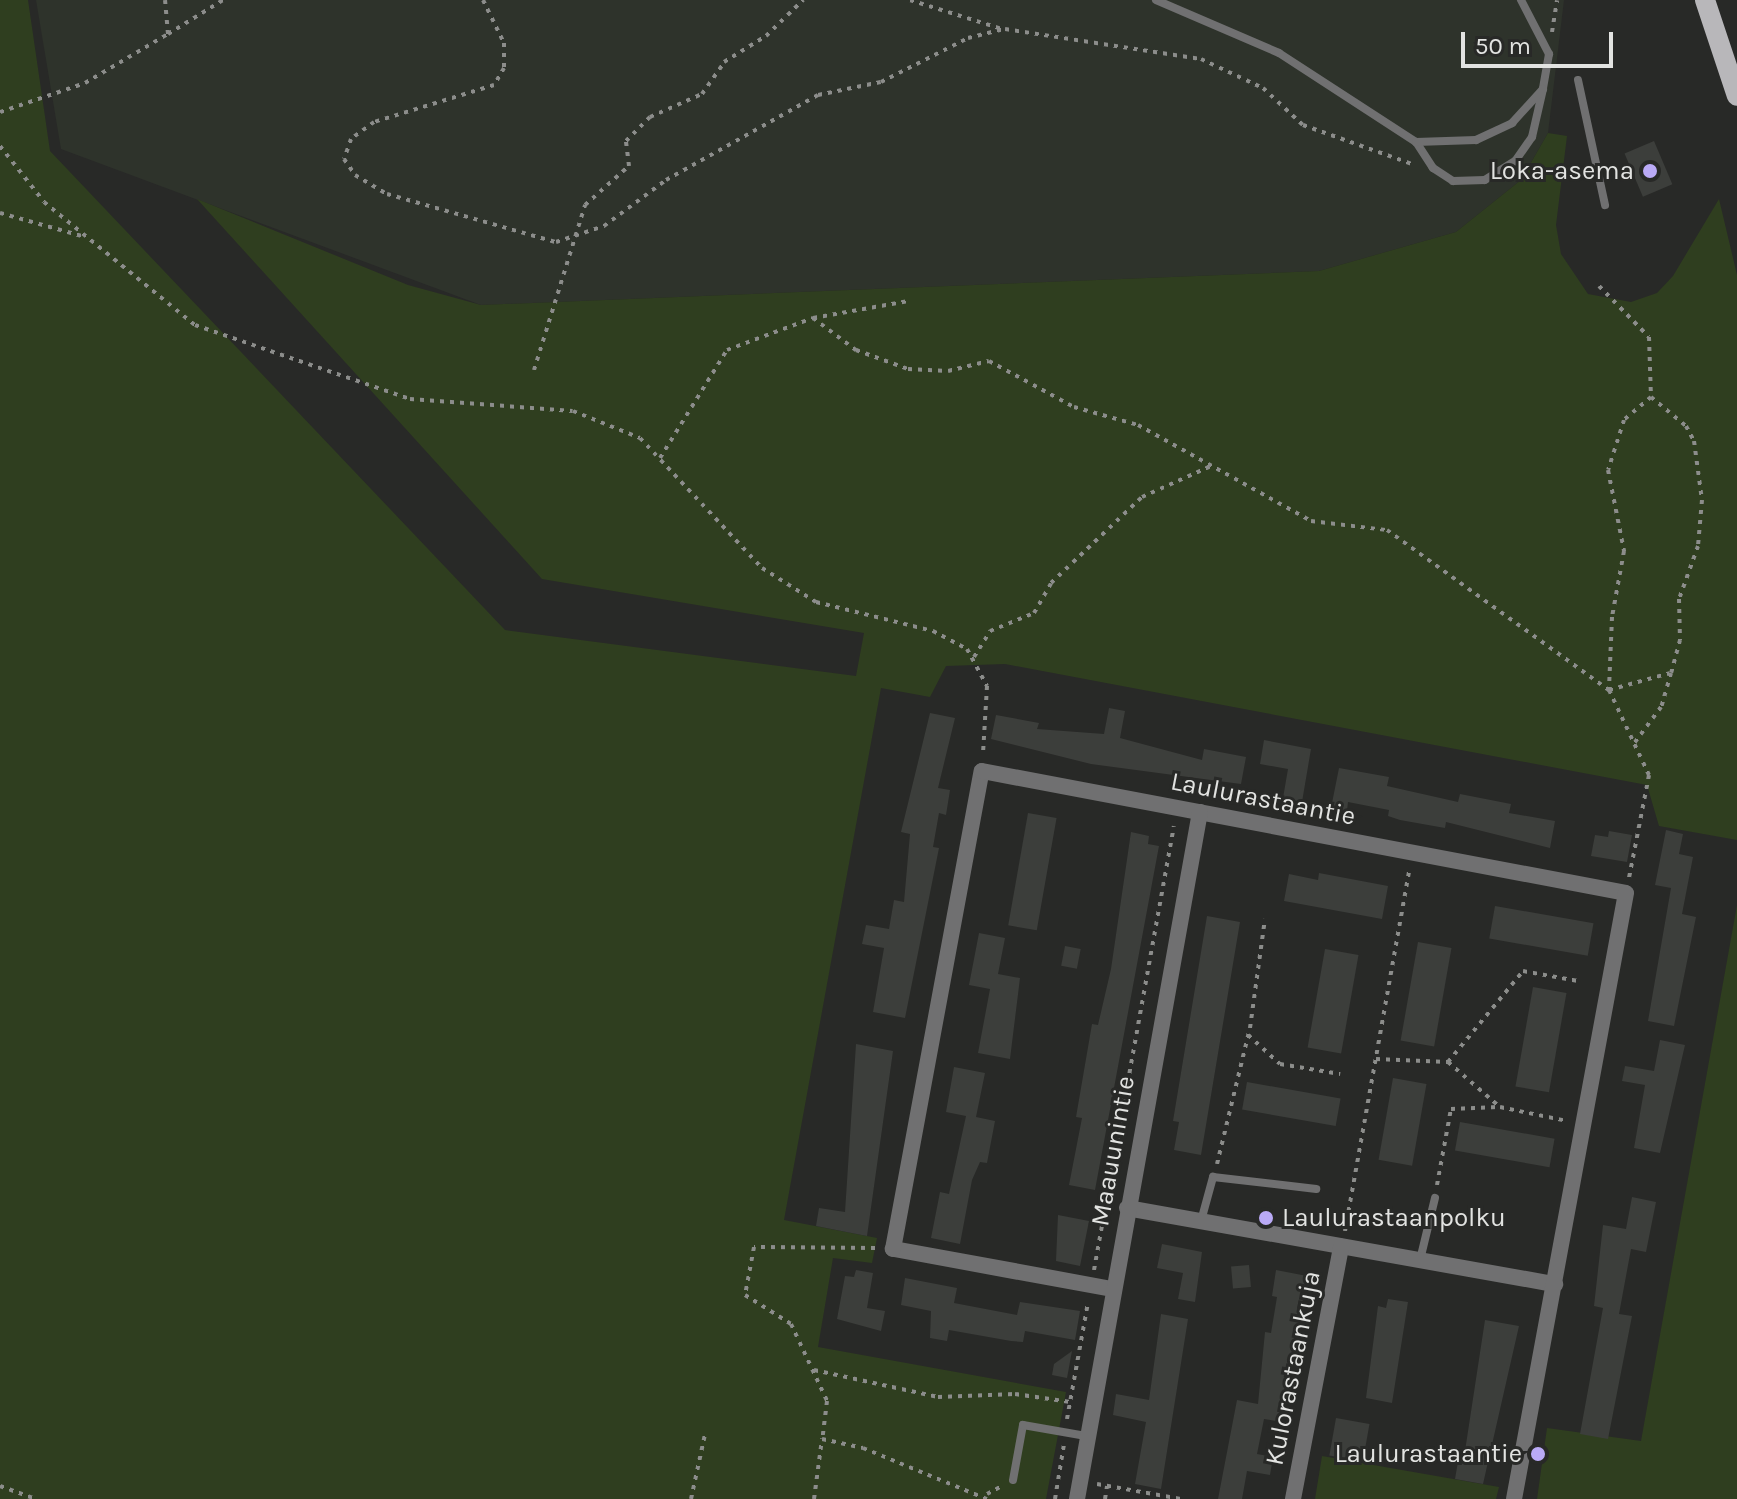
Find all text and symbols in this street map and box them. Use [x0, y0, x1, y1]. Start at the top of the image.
scale bar [1465, 16, 1617, 66]
text: 50 m [1475, 32, 1531, 60]
place label: Loka-asema [1490, 155, 1634, 187]
marker: Loka-asema [1641, 162, 1659, 180]
street label: Laulurastaantie [1168, 766, 1358, 832]
street label: Maauunintie [1084, 1073, 1142, 1229]
place label: Laulurastaanpolku [1282, 1202, 1506, 1234]
marker: Laulurastaanpolku [1257, 1209, 1275, 1227]
street label: Kulorastaankuja [1259, 1268, 1327, 1468]
place label: Laulurastaantie [1334, 1438, 1522, 1470]
marker: Laulurastaantie [1529, 1445, 1547, 1463]

